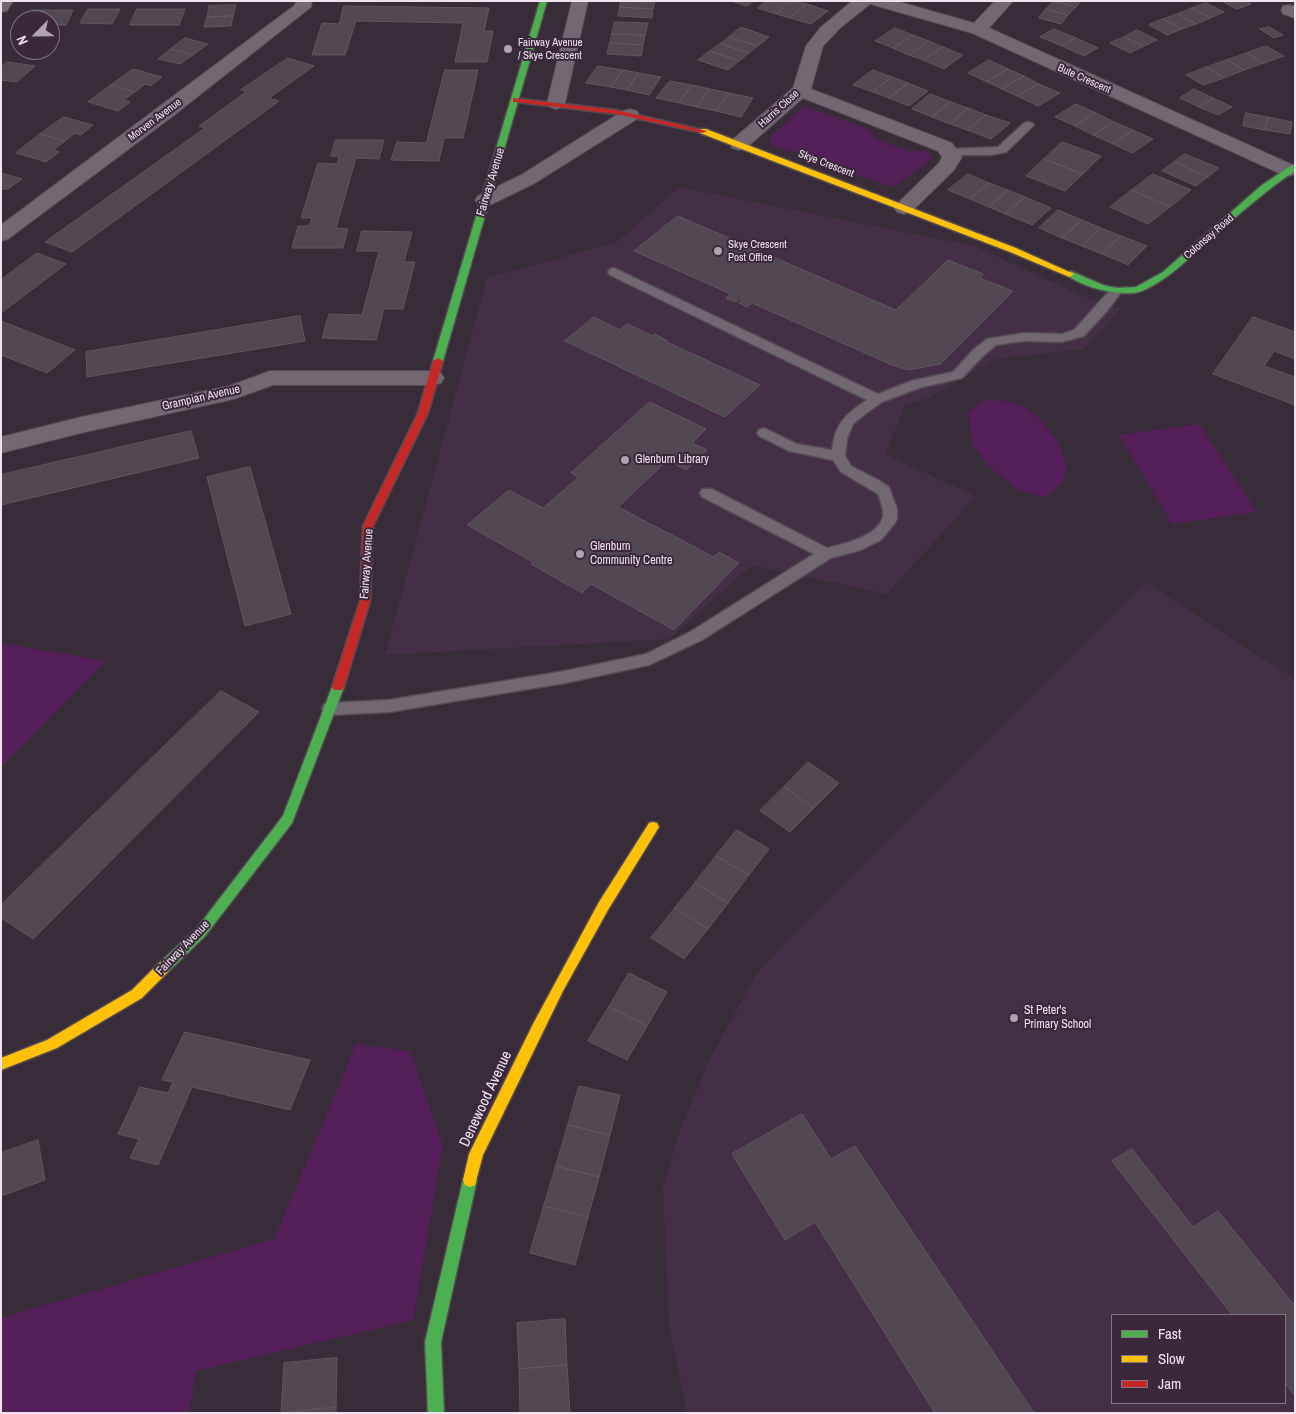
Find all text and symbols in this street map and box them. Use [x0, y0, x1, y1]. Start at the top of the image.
north arrow [10, 10, 60, 60]
text: N [12, 33, 32, 48]
place label: Fairway Avenue / Skye Crescent [518, 36, 583, 62]
marker: Fairway Avenue / Skye Crescent [502, 43, 514, 55]
street label: Bute Crescent [1055, 61, 1113, 97]
street label: Harris Close [756, 87, 802, 131]
street label: Morven Avenue [126, 96, 184, 144]
street label: Fairway Avenue [474, 146, 508, 218]
street label: Skye Crescent [796, 147, 856, 181]
street label: Colonsay Road [1181, 212, 1237, 262]
place label: Skye Crescent Post Office [728, 238, 787, 264]
marker: Skye Crescent Post Office [712, 245, 724, 257]
street label: Grampian Avenue [161, 382, 241, 414]
place label: Glenburn Library [635, 453, 709, 467]
marker: Glenburn Library [619, 454, 631, 466]
street label: Fairway Avenue [357, 528, 377, 600]
place label: Glenburn Community Centre [590, 540, 673, 568]
marker: Glenburn Community Centre [574, 548, 586, 560]
street label: Fairway Avenue [153, 918, 213, 978]
place label: St Peter's Primary School [1024, 1004, 1091, 1032]
marker: St Peter's Primary School [1008, 1012, 1020, 1024]
street label: Denewood Avenue [456, 1048, 516, 1150]
legend [1111, 1314, 1286, 1404]
text: Fast [1158, 1323, 1181, 1344]
text: Slow [1158, 1348, 1185, 1369]
text: Jam [1158, 1373, 1181, 1394]

